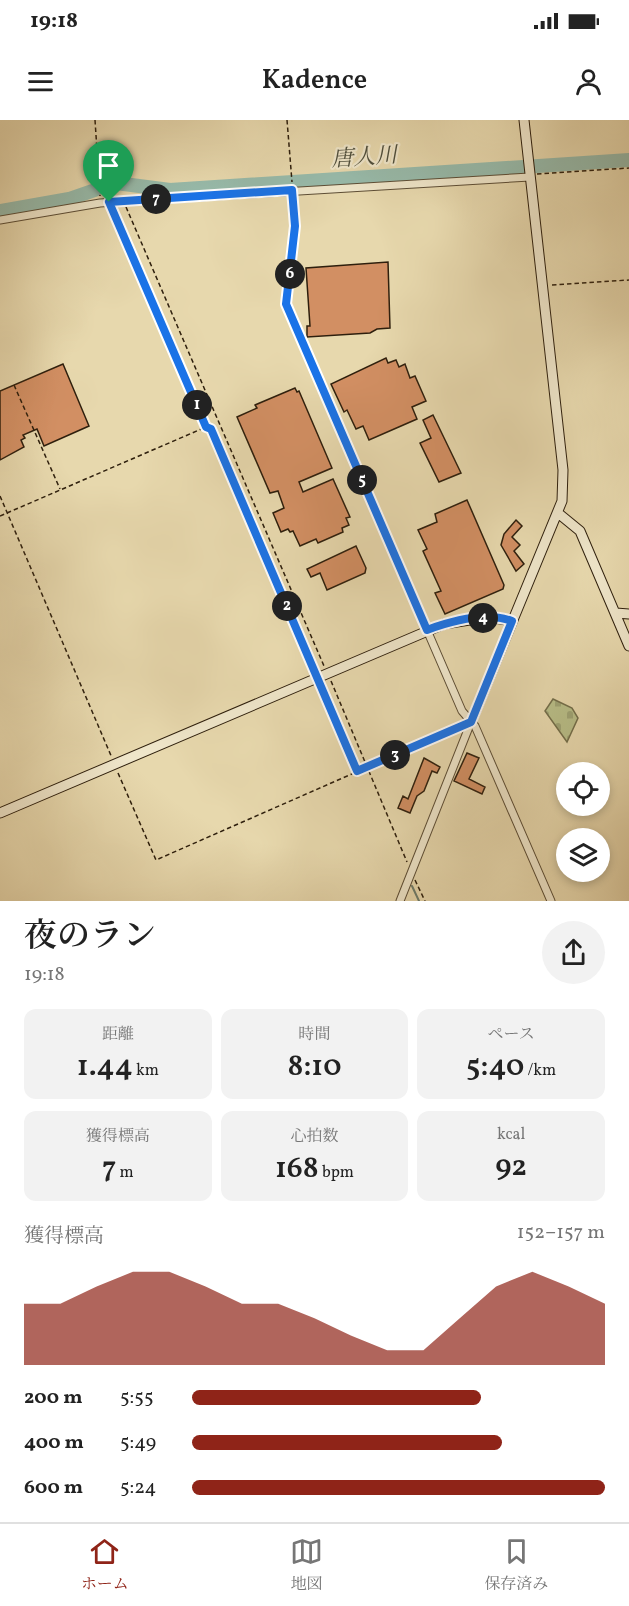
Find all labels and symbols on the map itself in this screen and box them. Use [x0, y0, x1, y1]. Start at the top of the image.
pin [83, 140, 134, 202]
water label: 唐人川 [330, 141, 400, 176]
pin: 7 [141, 184, 171, 214]
pin: 6 [275, 259, 305, 289]
pin: 1 [182, 390, 212, 420]
pin: 5 [347, 465, 377, 495]
pin: 2 [272, 591, 302, 621]
pin: 4 [468, 603, 498, 633]
pin: 3 [380, 740, 410, 770]

